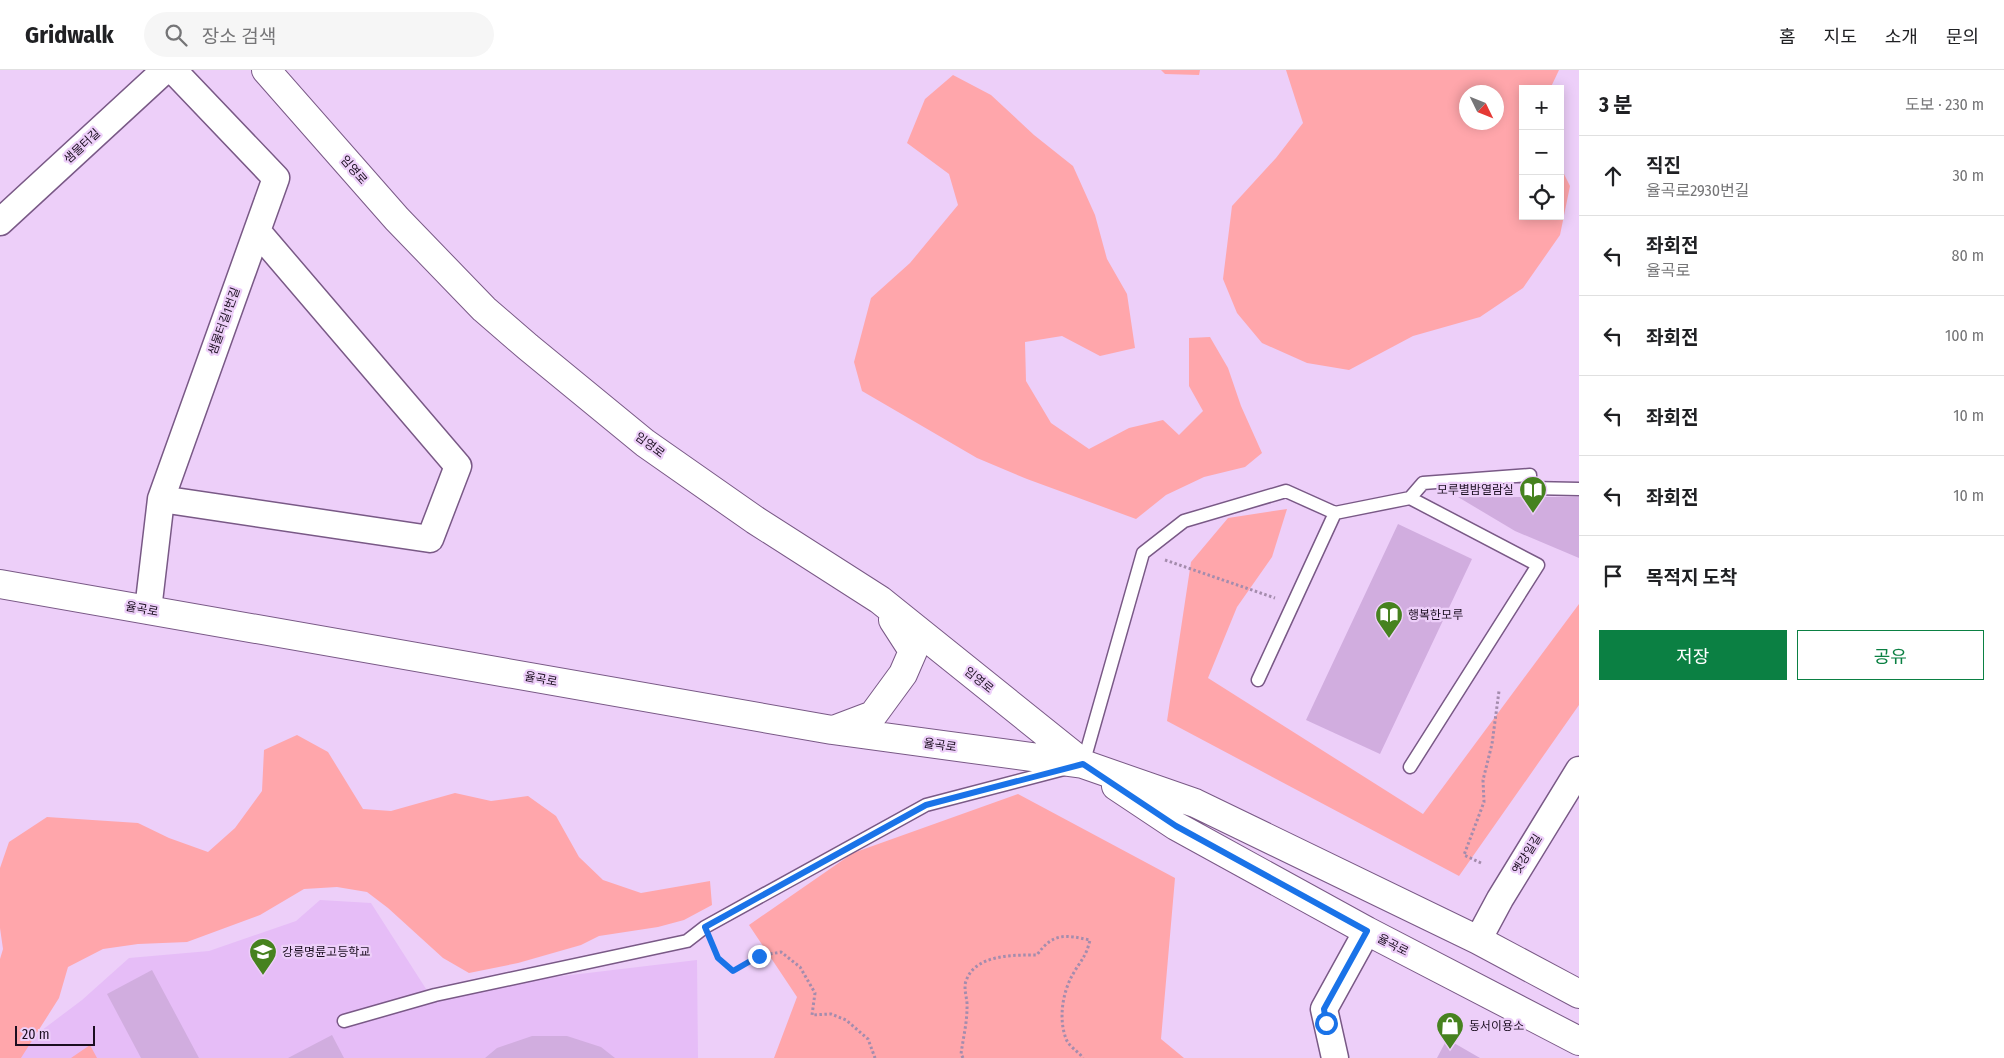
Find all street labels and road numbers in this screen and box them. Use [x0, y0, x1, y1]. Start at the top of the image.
street label: 샘물터길 [61, 126, 103, 166]
street label: 임영로 [338, 153, 370, 187]
street label: 샘물터길1번길 [205, 285, 243, 357]
street label: 임영로 [633, 429, 667, 461]
street label: 율곡로 [124, 599, 160, 619]
street label: 임영로 [962, 664, 996, 696]
street label: 율곡로 [523, 669, 559, 689]
street label: 율곡로 [923, 736, 957, 754]
street label: 옛강일길 [1509, 832, 1545, 876]
street label: 율곡로 [1375, 931, 1411, 959]

